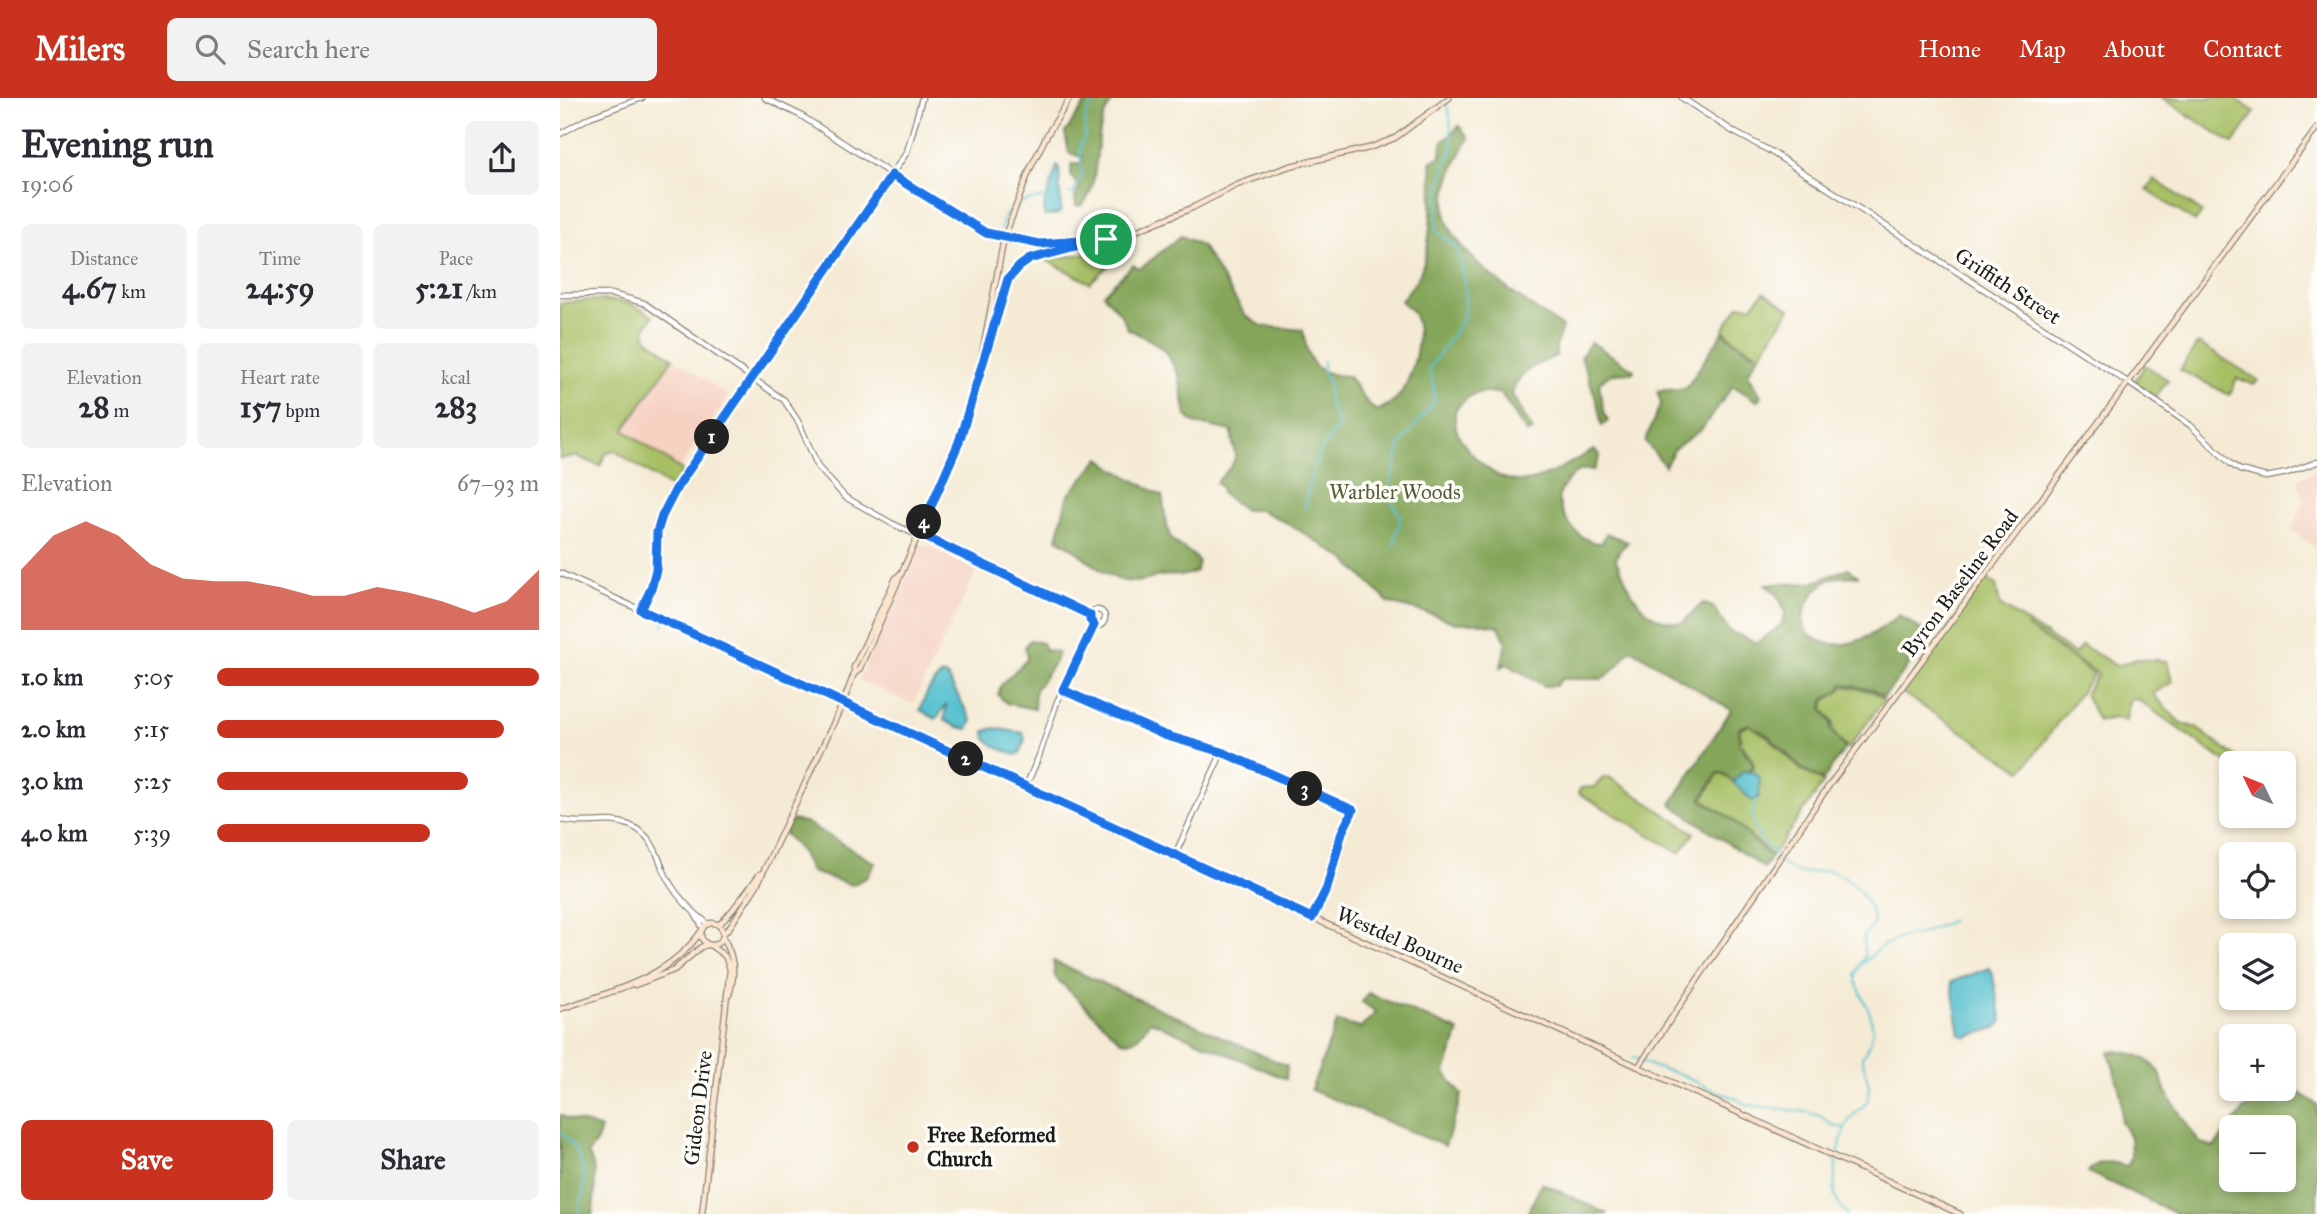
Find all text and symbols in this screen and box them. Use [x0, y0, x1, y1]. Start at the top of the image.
search box [167, 18, 657, 81]
text: Milers [35, 29, 125, 69]
icon: search [191, 30, 229, 68]
text: Search here [247, 33, 370, 65]
text: Home [1918, 34, 1981, 64]
text: Map [2019, 34, 2066, 64]
text: About [2104, 34, 2165, 64]
text: Contact [2203, 34, 2282, 64]
text: Evening run [21, 121, 214, 167]
button: share [465, 121, 539, 195]
text: 19:06 [21, 170, 73, 198]
pin [1076, 209, 1136, 269]
icon: arrive [1087, 220, 1125, 258]
street label: Griffith Street [1950, 242, 2066, 330]
text: Distance [70, 247, 138, 270]
text: Time [259, 247, 301, 270]
text: Pace [439, 247, 473, 270]
text: 4.67 [62, 270, 117, 306]
text: 24:59 [245, 270, 315, 306]
text: 5:21 [415, 270, 463, 306]
text: km [117, 280, 146, 303]
text: /km [463, 280, 497, 303]
text: Elevation [66, 366, 142, 389]
text: Heart rate [240, 366, 320, 389]
text: kcal [441, 366, 471, 389]
text: 28 [79, 389, 109, 425]
text: 157 [240, 389, 281, 425]
text: 283 [435, 389, 477, 425]
text: m [109, 399, 129, 422]
text: bpm [281, 399, 320, 422]
pin: 1 [694, 420, 730, 454]
text: 1 [708, 425, 715, 448]
text: Elevation [21, 469, 112, 497]
text: 67–93 m [457, 469, 539, 497]
park label: Warbler Woods [1329, 479, 1461, 505]
pin: 4 [906, 504, 942, 540]
street label: Byron Baseline Road [1896, 504, 2024, 662]
text: 4 [918, 510, 929, 533]
text: 1.0 km [21, 663, 83, 691]
text: 5:05 [133, 663, 174, 691]
text: 2.0 km [21, 715, 86, 743]
text: 5:15 [133, 715, 169, 743]
pin: 2 [948, 742, 984, 776]
text: 2 [961, 747, 970, 770]
north arrow [2219, 751, 2296, 828]
map controls [2219, 751, 2296, 1192]
text: 3.0 km [21, 767, 83, 795]
text: 5:25 [133, 767, 171, 795]
pin: 3 [1288, 772, 1322, 806]
text: 3 [1301, 777, 1308, 800]
text: 4.0 km [21, 819, 87, 847]
text: 5:39 [133, 819, 171, 847]
button: locate [2219, 842, 2296, 919]
street label: Westdel Bourne [1332, 900, 1468, 980]
button: layers [2219, 933, 2296, 1010]
button: + [2219, 1024, 2296, 1101]
street label: Gideon Drive [678, 1049, 718, 1167]
button: − [2219, 1115, 2296, 1192]
button: Save [21, 1120, 273, 1200]
button: Share [287, 1120, 539, 1200]
place label: Free Reformed Church [927, 1122, 1056, 1172]
marker: Free Reformed Church [905, 1139, 921, 1155]

